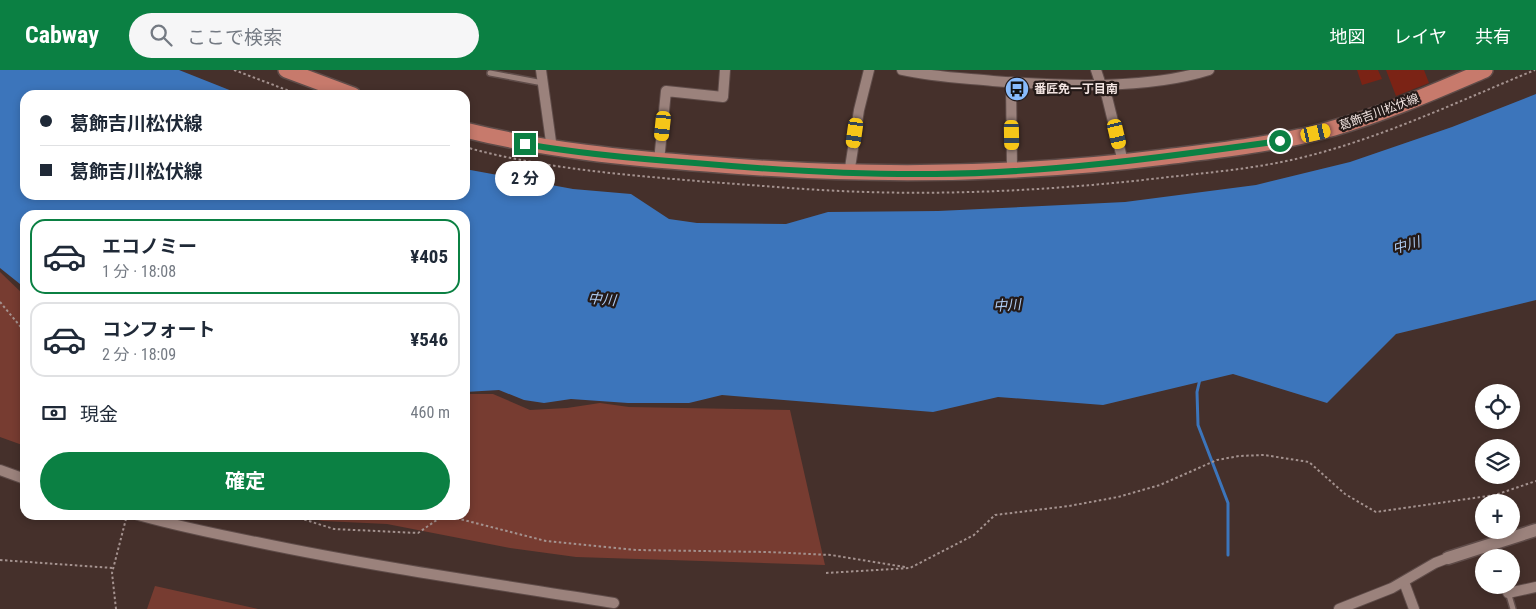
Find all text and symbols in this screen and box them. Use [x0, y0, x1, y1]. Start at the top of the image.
search box [129, 13, 479, 58]
text: Cabway [25, 21, 99, 49]
icon: search [147, 21, 175, 49]
text: ここで検索 [187, 26, 282, 49]
text: 地図 [1330, 26, 1366, 47]
text: レイヤ [1394, 26, 1447, 47]
text: 共有 [1475, 26, 1511, 47]
bus stop icon: 番匠免一丁目南 [1004, 76, 1030, 102]
place label: 番匠免一丁目南 [1034, 82, 1118, 96]
street label: 葛飾吉川松伏線 [1337, 91, 1421, 133]
car [653, 110, 672, 142]
text: 葛飾吉川松伏線 [70, 112, 203, 135]
car [845, 117, 864, 149]
car [1106, 118, 1127, 150]
car [1004, 120, 1019, 150]
car [1299, 122, 1332, 144]
route start [1269, 130, 1291, 152]
route end [514, 133, 536, 155]
text: 葛飾吉川松伏線 [70, 160, 203, 183]
callout: 2 分 [495, 162, 555, 196]
text: 2 分 [511, 169, 539, 188]
water label: 中川 [1390, 233, 1424, 257]
icon: car [42, 234, 87, 279]
text: エコノミー [102, 235, 197, 258]
text: ¥405 [410, 245, 448, 268]
text: 1 分 · 18:08 [102, 262, 176, 281]
water label: 中川 [587, 290, 619, 308]
water label: 中川 [992, 296, 1024, 314]
icon: car [42, 317, 87, 362]
text: コンフォート [102, 318, 215, 341]
text: ¥546 [410, 328, 448, 351]
text: 2 分 · 18:09 [102, 345, 176, 364]
map controls [1475, 384, 1520, 594]
button: locate [1475, 384, 1520, 429]
icon: cash [40, 399, 68, 427]
text: 現金 [80, 403, 118, 426]
text: 460 m [411, 403, 450, 422]
button: layers [1475, 439, 1520, 484]
button: 確定 [40, 452, 450, 510]
button: + [1475, 494, 1520, 539]
button: − [1475, 549, 1520, 594]

